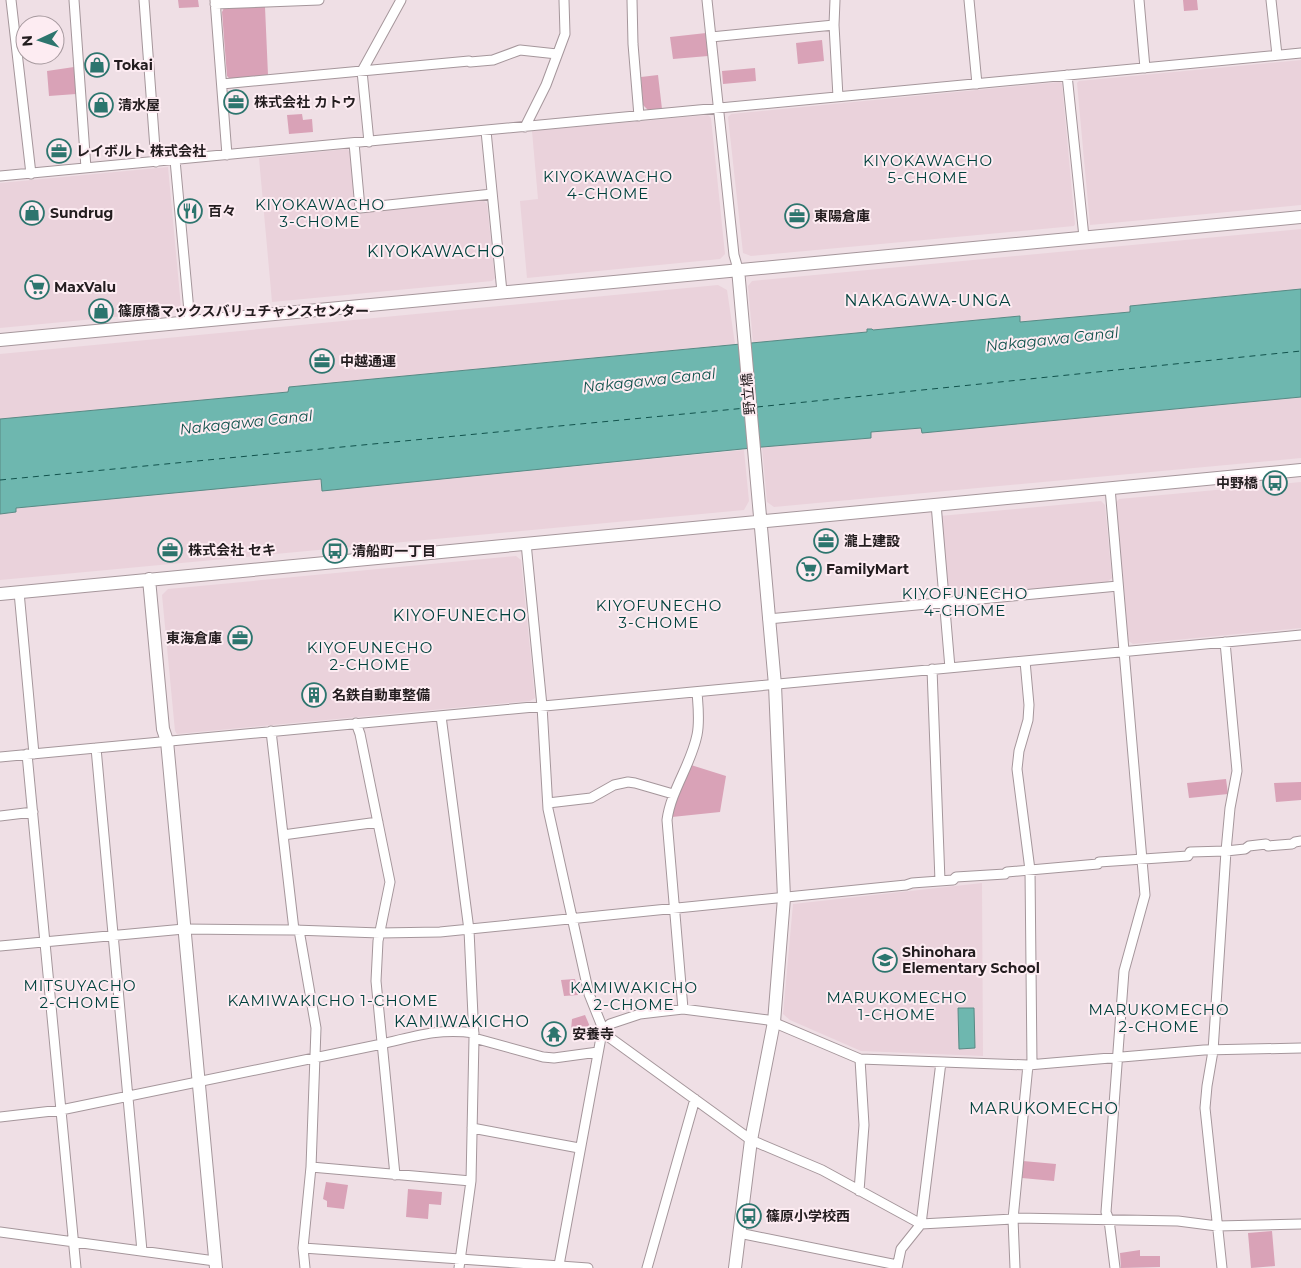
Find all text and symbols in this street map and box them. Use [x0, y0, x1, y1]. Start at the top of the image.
north arrow [15, 15, 65, 65]
text: N [18, 35, 36, 47]
shop icon: Tokai [84, 52, 110, 78]
place label: Tokai [114, 56, 153, 74]
office icon: 株式会社 カトウ [223, 89, 249, 115]
shop icon: 清水屋 [88, 92, 114, 118]
place label: 株式会社 カトウ [254, 93, 356, 111]
place label: 清水屋 [118, 96, 160, 114]
office icon: レイボルト 株式会社 [46, 138, 72, 164]
place label: レイボルト 株式会社 [76, 142, 206, 160]
district label: KIYOKAWACHO 5-CHOME [863, 151, 993, 187]
district label: KIYOKAWACHO 4-CHOME [543, 167, 673, 203]
district label: KIYOKAWACHO 3-CHOME [255, 195, 385, 231]
restaurant icon: 百々 [177, 198, 203, 224]
shop icon: Sundrug [19, 200, 45, 226]
place label: 百々 [208, 202, 236, 220]
office icon: 東陽倉庫 [784, 203, 810, 229]
place label: Sundrug [50, 204, 113, 222]
place label: 東陽倉庫 [814, 207, 870, 225]
district label: KIYOKAWACHO [367, 242, 505, 261]
supermarket icon: MaxValu [24, 274, 50, 300]
place label: MaxValu [54, 278, 116, 296]
district label: NAKAGAWA-UNGA [844, 291, 1012, 310]
shop icon: 篠原橋マックスバリュチャンスセンター [88, 298, 114, 324]
place label: 篠原橋マックスバリュチャンスセンター [118, 302, 369, 320]
water label: Nakagawa Canal [985, 323, 1119, 355]
office icon: 中越通運 [309, 348, 335, 374]
place label: 中越通運 [340, 352, 396, 370]
water label: Nakagawa Canal [582, 364, 716, 396]
street label: 野立橋 [737, 372, 759, 416]
water label: Nakagawa Canal [179, 406, 313, 438]
bus stop icon: 中野橋 [1262, 470, 1288, 496]
place label: 中野橋 [1216, 474, 1258, 492]
office icon: 瀧上建設 [813, 528, 839, 554]
place label: 瀧上建設 [844, 532, 900, 550]
office icon: 株式会社 セキ [157, 537, 183, 563]
bus stop icon: 清船町一丁目 [322, 538, 348, 564]
place label: 株式会社 セキ [188, 541, 276, 559]
place label: 清船町一丁目 [352, 542, 436, 560]
supermarket icon: FamilyMart [796, 556, 822, 582]
place label: FamilyMart [826, 560, 909, 578]
district label: KIYOFUNECHO 4-CHOME [902, 584, 1028, 620]
district label: KIYOFUNECHO 3-CHOME [596, 596, 722, 632]
district label: KIYOFUNECHO [393, 606, 527, 625]
office icon: 東海倉庫 [227, 625, 253, 651]
place label: 東海倉庫 [166, 629, 222, 647]
district label: KIYOFUNECHO 2-CHOME [307, 638, 433, 674]
building icon: 名鉄自動車整備 [301, 682, 327, 708]
place label: 名鉄自動車整備 [332, 686, 430, 704]
place label: Shinohara Elementary School [902, 943, 1040, 977]
school or university icon: Shinohara Elementary School [872, 947, 898, 973]
district label: MITSUYACHO 2-CHOME [23, 976, 137, 1012]
district label: KAMIWAKICHO 2-CHOME [570, 978, 698, 1014]
district label: MARUKOMECHO 1-CHOME [826, 988, 968, 1024]
district label: KAMIWAKICHO 1-CHOME [227, 991, 439, 1010]
district label: MARUKOMECHO 2-CHOME [1088, 1000, 1230, 1036]
district label: KAMIWAKICHO [394, 1012, 530, 1031]
temple icon: 安養寺 [541, 1021, 567, 1047]
place label: 安養寺 [572, 1025, 614, 1043]
district label: MARUKOMECHO [969, 1099, 1119, 1118]
bus stop icon: 篠原小学校西 [736, 1203, 762, 1229]
place label: 篠原小学校西 [766, 1207, 850, 1225]

